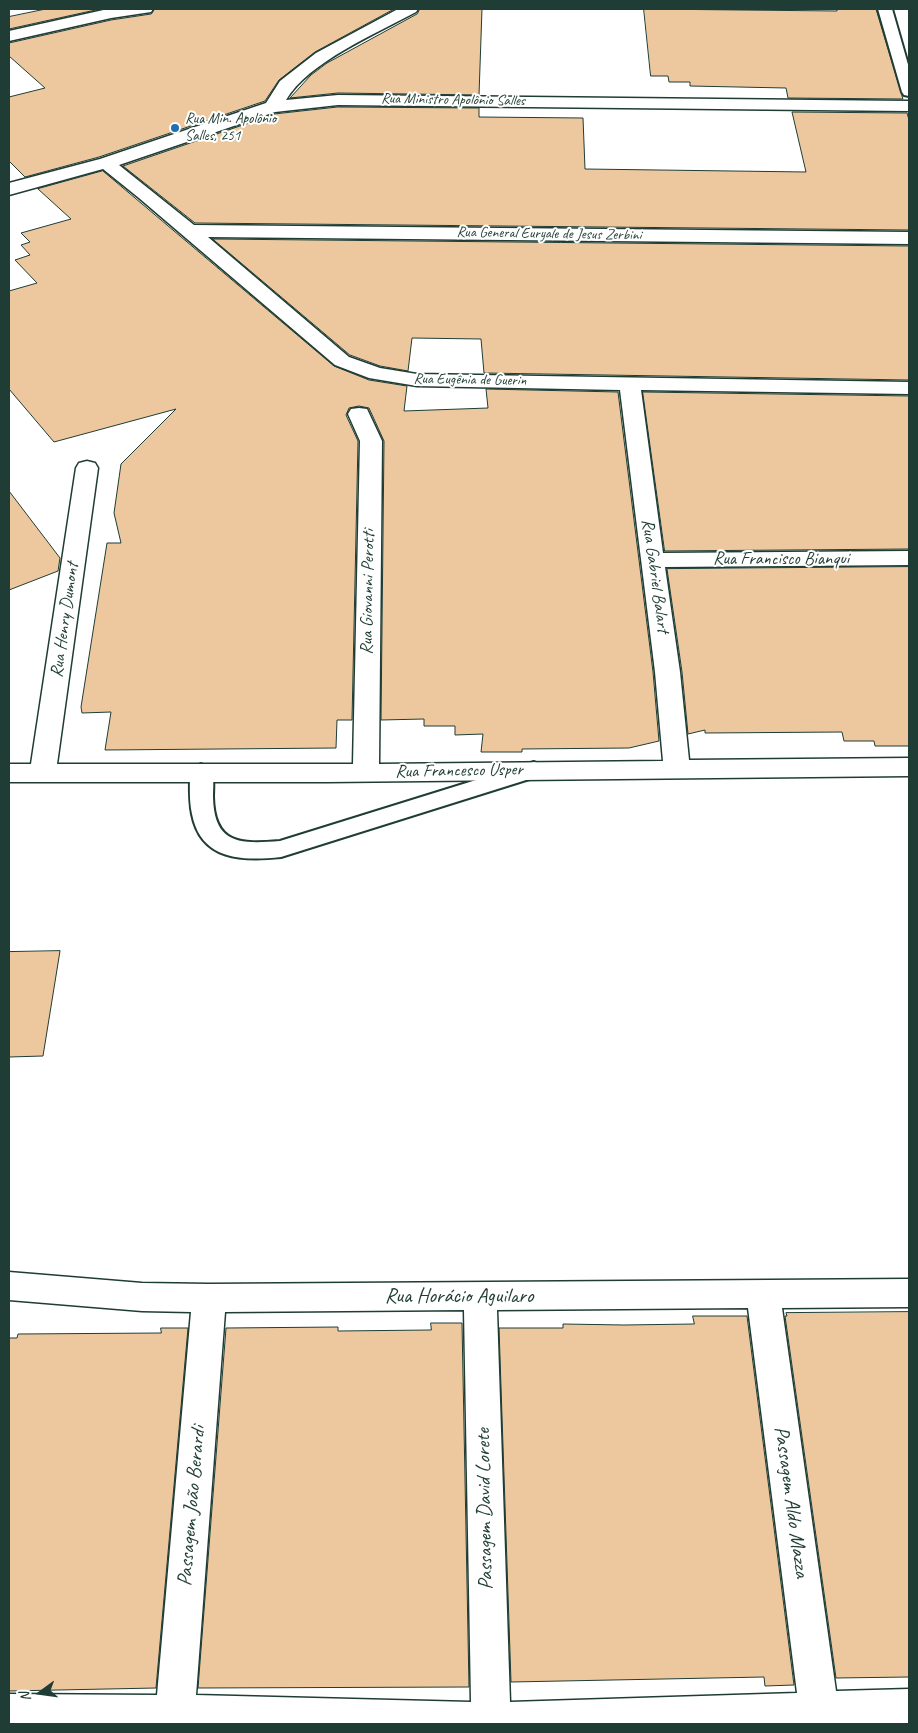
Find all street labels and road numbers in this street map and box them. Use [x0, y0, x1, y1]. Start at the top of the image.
street label: Rua Ministro Apolônio Salles [381, 90, 525, 110]
street label: Rua General Euryale de Jesus Zerbini [456, 223, 642, 245]
street label: Rua Eugênia de Guerin [413, 370, 527, 390]
street label: Rua Gabriel Balart [636, 518, 674, 634]
street label: Rua Giovanni Perotti [356, 529, 380, 655]
street label: Rua Francisco Bianqui [713, 548, 849, 570]
street label: Rua Henry Dumont [46, 561, 84, 679]
street label: Rua Francesco Usper [395, 759, 523, 783]
street label: Rua Horácio Aguilaro [385, 1283, 533, 1309]
street label: Passagem João Berardi [172, 1425, 212, 1587]
street label: Passagem Aldo Mazza [768, 1425, 814, 1579]
street label: Passagem David Lorete [471, 1428, 499, 1590]

